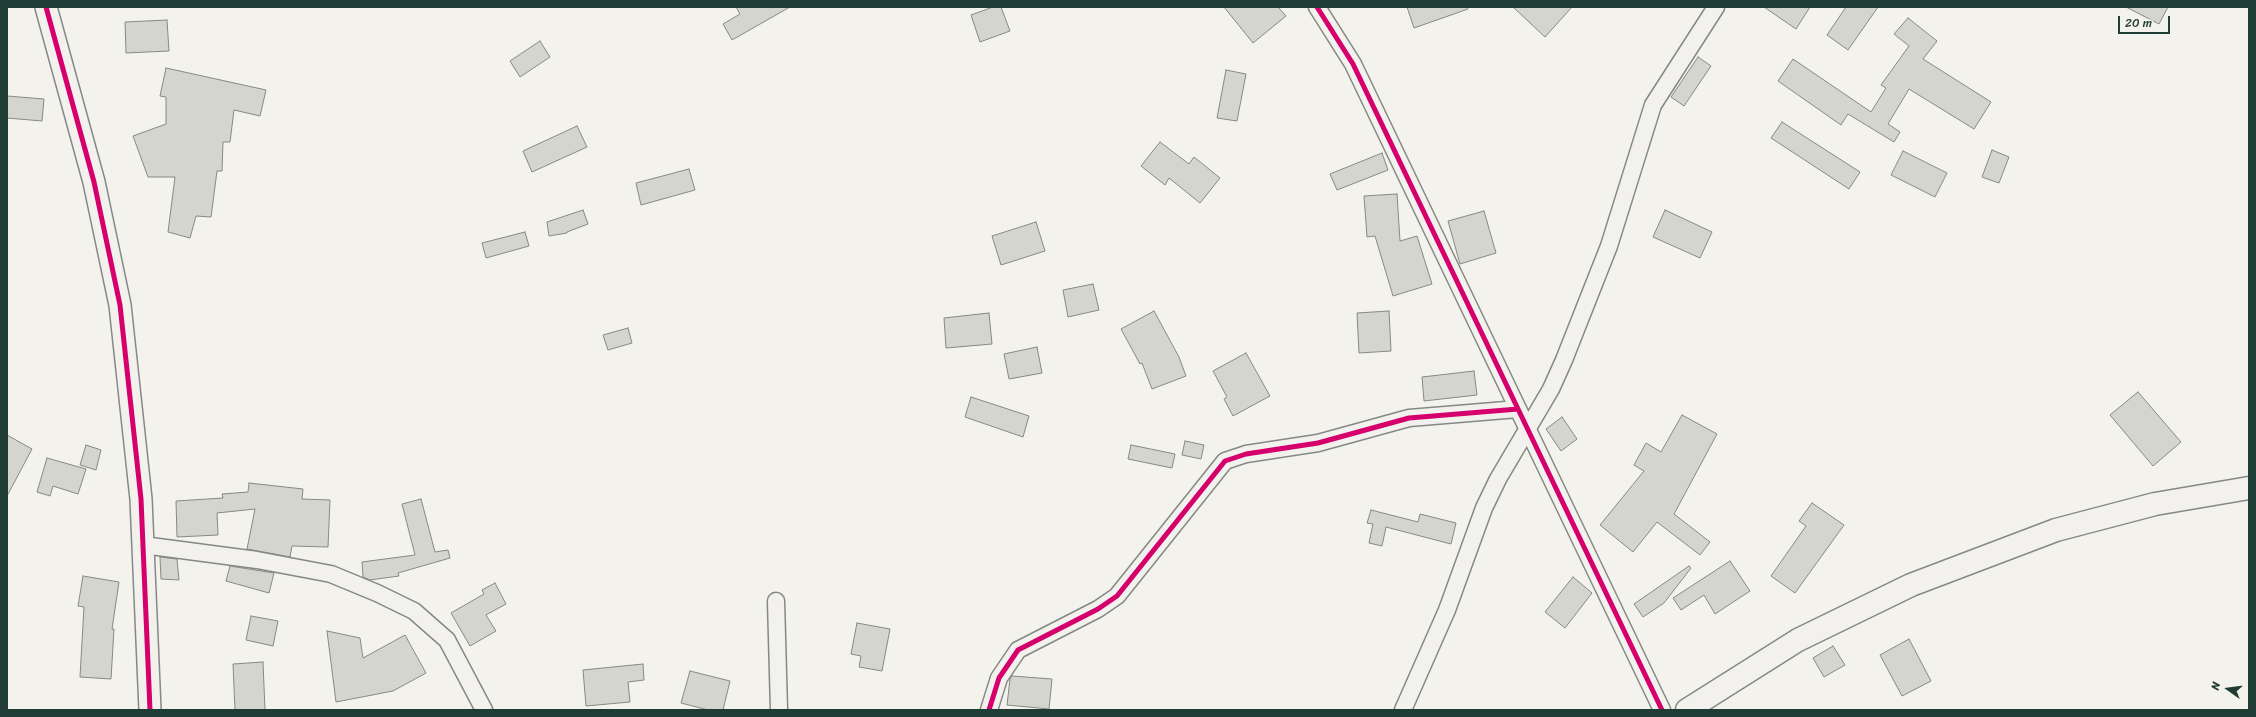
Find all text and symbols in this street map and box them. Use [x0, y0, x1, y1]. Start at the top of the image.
scale bar [2120, 8, 2172, 34]
text: 20 m [2125, 12, 2152, 34]
north arrow [2208, 669, 2248, 709]
text: N [2206, 680, 2226, 692]

